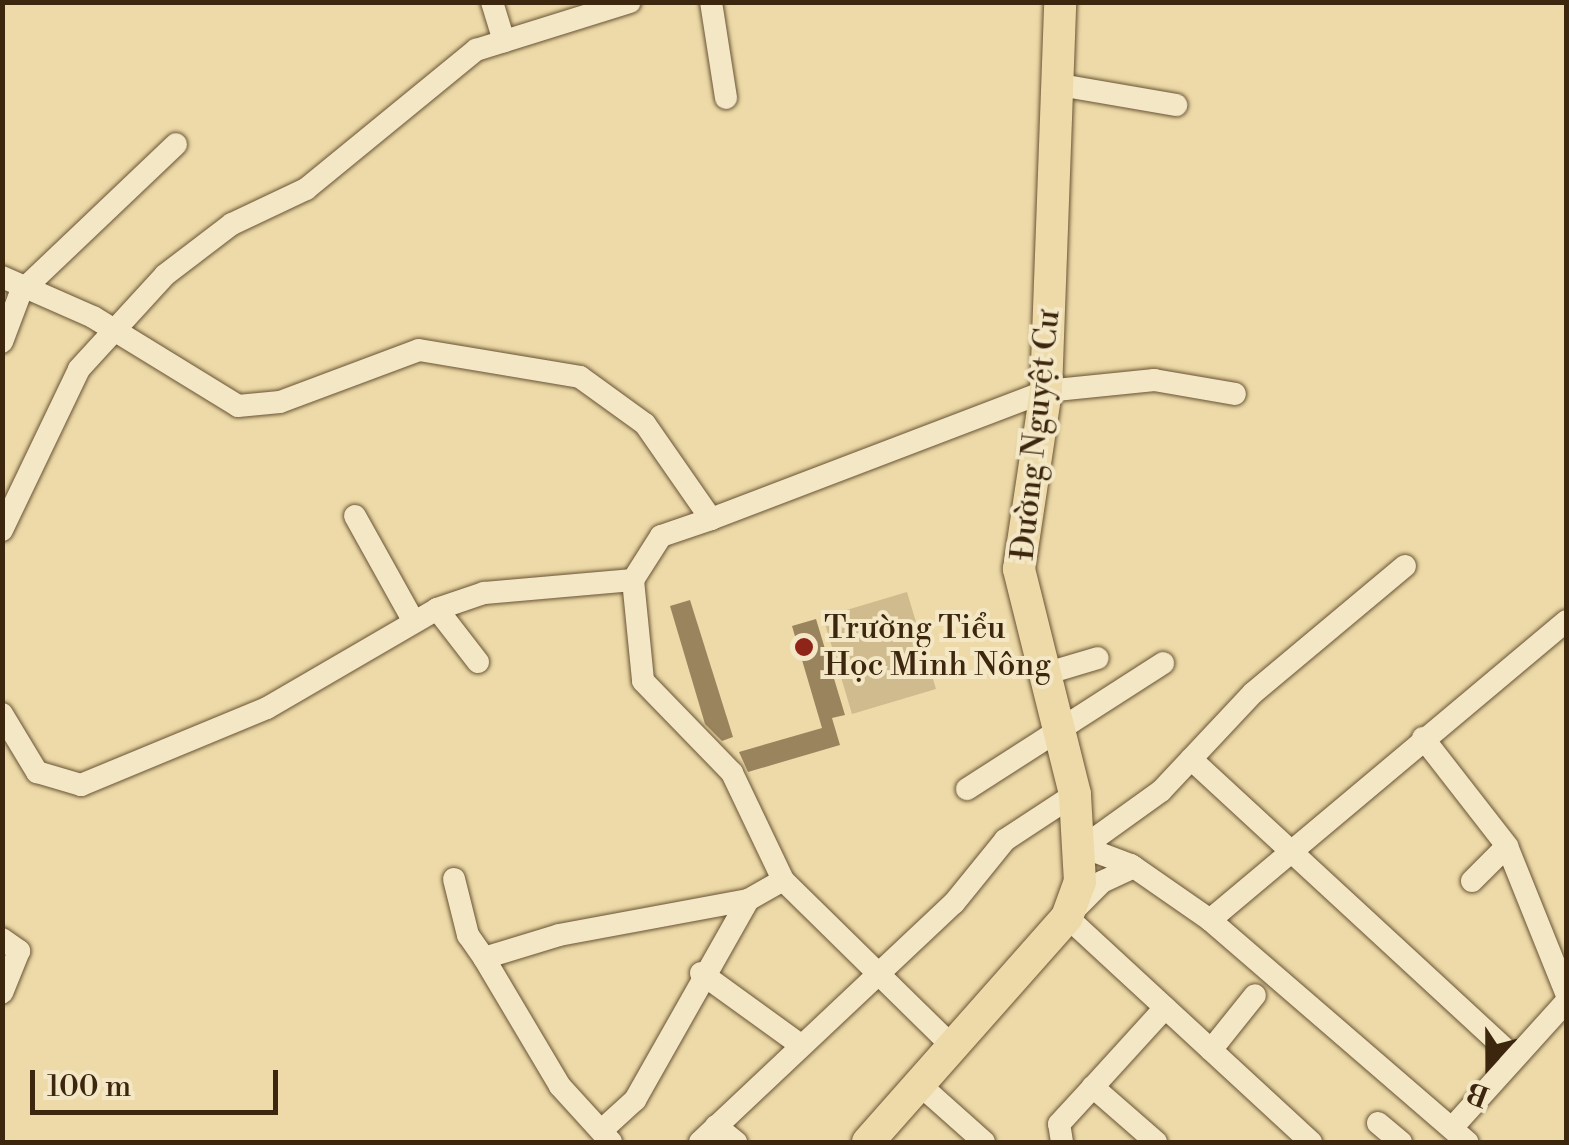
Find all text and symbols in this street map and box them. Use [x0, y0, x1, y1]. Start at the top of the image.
street label: Đường Nguyệt Cư [1004, 308, 1068, 562]
place label: Trường Tiểu Học Minh Nông [824, 610, 1051, 685]
marker: Trường Tiểu Học Minh Nông [793, 636, 815, 658]
north arrow [1439, 1015, 1539, 1115]
scale bar [35, 1050, 282, 1112]
text: 100 m [47, 1068, 131, 1106]
text: B [1462, 1073, 1494, 1114]

